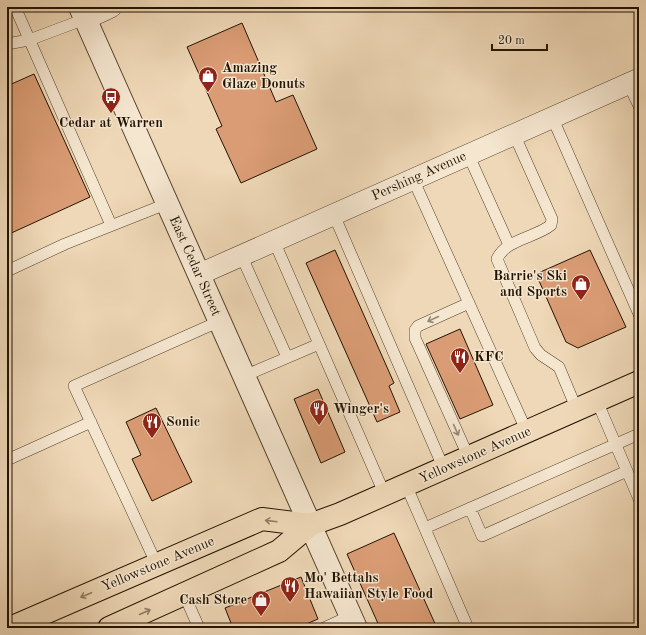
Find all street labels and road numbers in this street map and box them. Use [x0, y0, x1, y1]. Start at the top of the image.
street label: Pershing Avenue [370, 149, 468, 203]
street label: East Cedar Street [167, 214, 223, 318]
street label: Yellowstone Avenue [417, 424, 533, 486]
street label: Yellowstone Avenue [100, 534, 216, 594]

